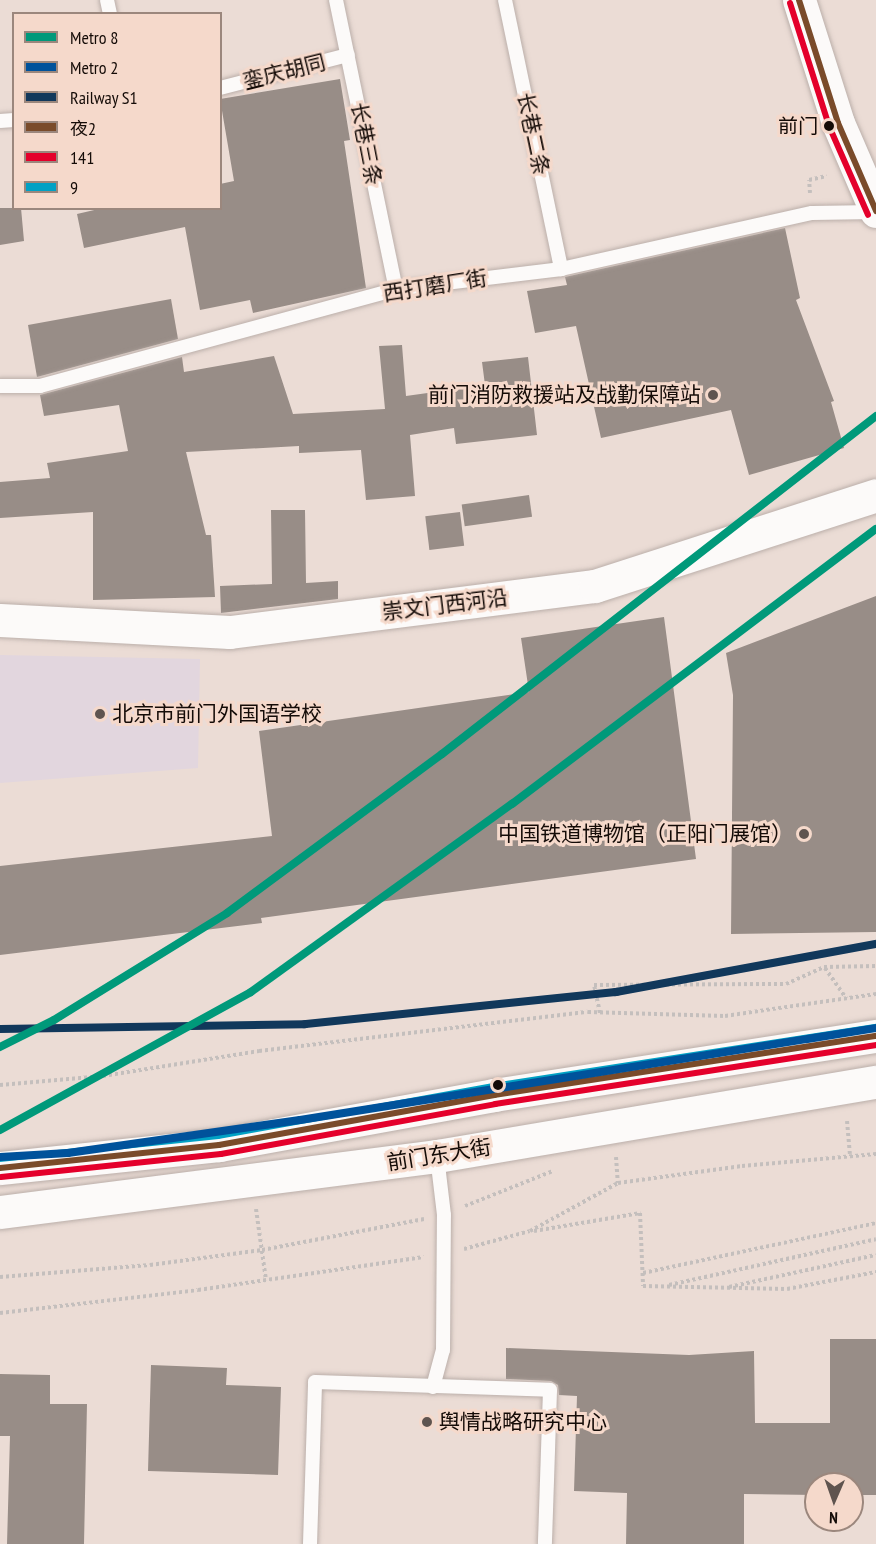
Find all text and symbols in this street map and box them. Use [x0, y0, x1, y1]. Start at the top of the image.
legend [12, 12, 222, 210]
text: Metro 8 [70, 26, 118, 49]
street label: 銮庆胡同 [240, 50, 328, 94]
text: Metro 2 [70, 56, 118, 79]
text: Railway S1 [70, 86, 138, 109]
street label: 长巷二条 [512, 90, 554, 178]
street label: 长巷三条 [346, 100, 386, 188]
place label: 前门 [778, 114, 818, 138]
text: 夜2 [70, 117, 96, 140]
marker: 前门 [823, 120, 835, 132]
text: 141 [70, 146, 94, 169]
text: 9 [70, 176, 78, 199]
street label: 西打磨厂街 [381, 265, 489, 307]
place label: 前门消防救援站及战勤保障站 [428, 382, 701, 408]
marker: 前门消防救援站及战勤保障站 [706, 388, 720, 402]
street label: 崇文门西河沿 [381, 585, 509, 625]
place label: 北京市前门外国语学校 [112, 701, 322, 727]
marker: 北京市前门外国语学校 [93, 707, 107, 721]
place label: 中国铁道博物馆（正阳门展馆） [498, 821, 792, 847]
marker: 中国铁道博物馆（正阳门展馆） [797, 827, 811, 841]
unlabelled marker [492, 1079, 504, 1091]
street label: 前门东大街 [385, 1134, 493, 1176]
place label: 舆情战略研究中心 [439, 1409, 607, 1435]
marker: 舆情战略研究中心 [420, 1415, 434, 1429]
north arrow [804, 1472, 864, 1532]
text: N [829, 1508, 838, 1528]

